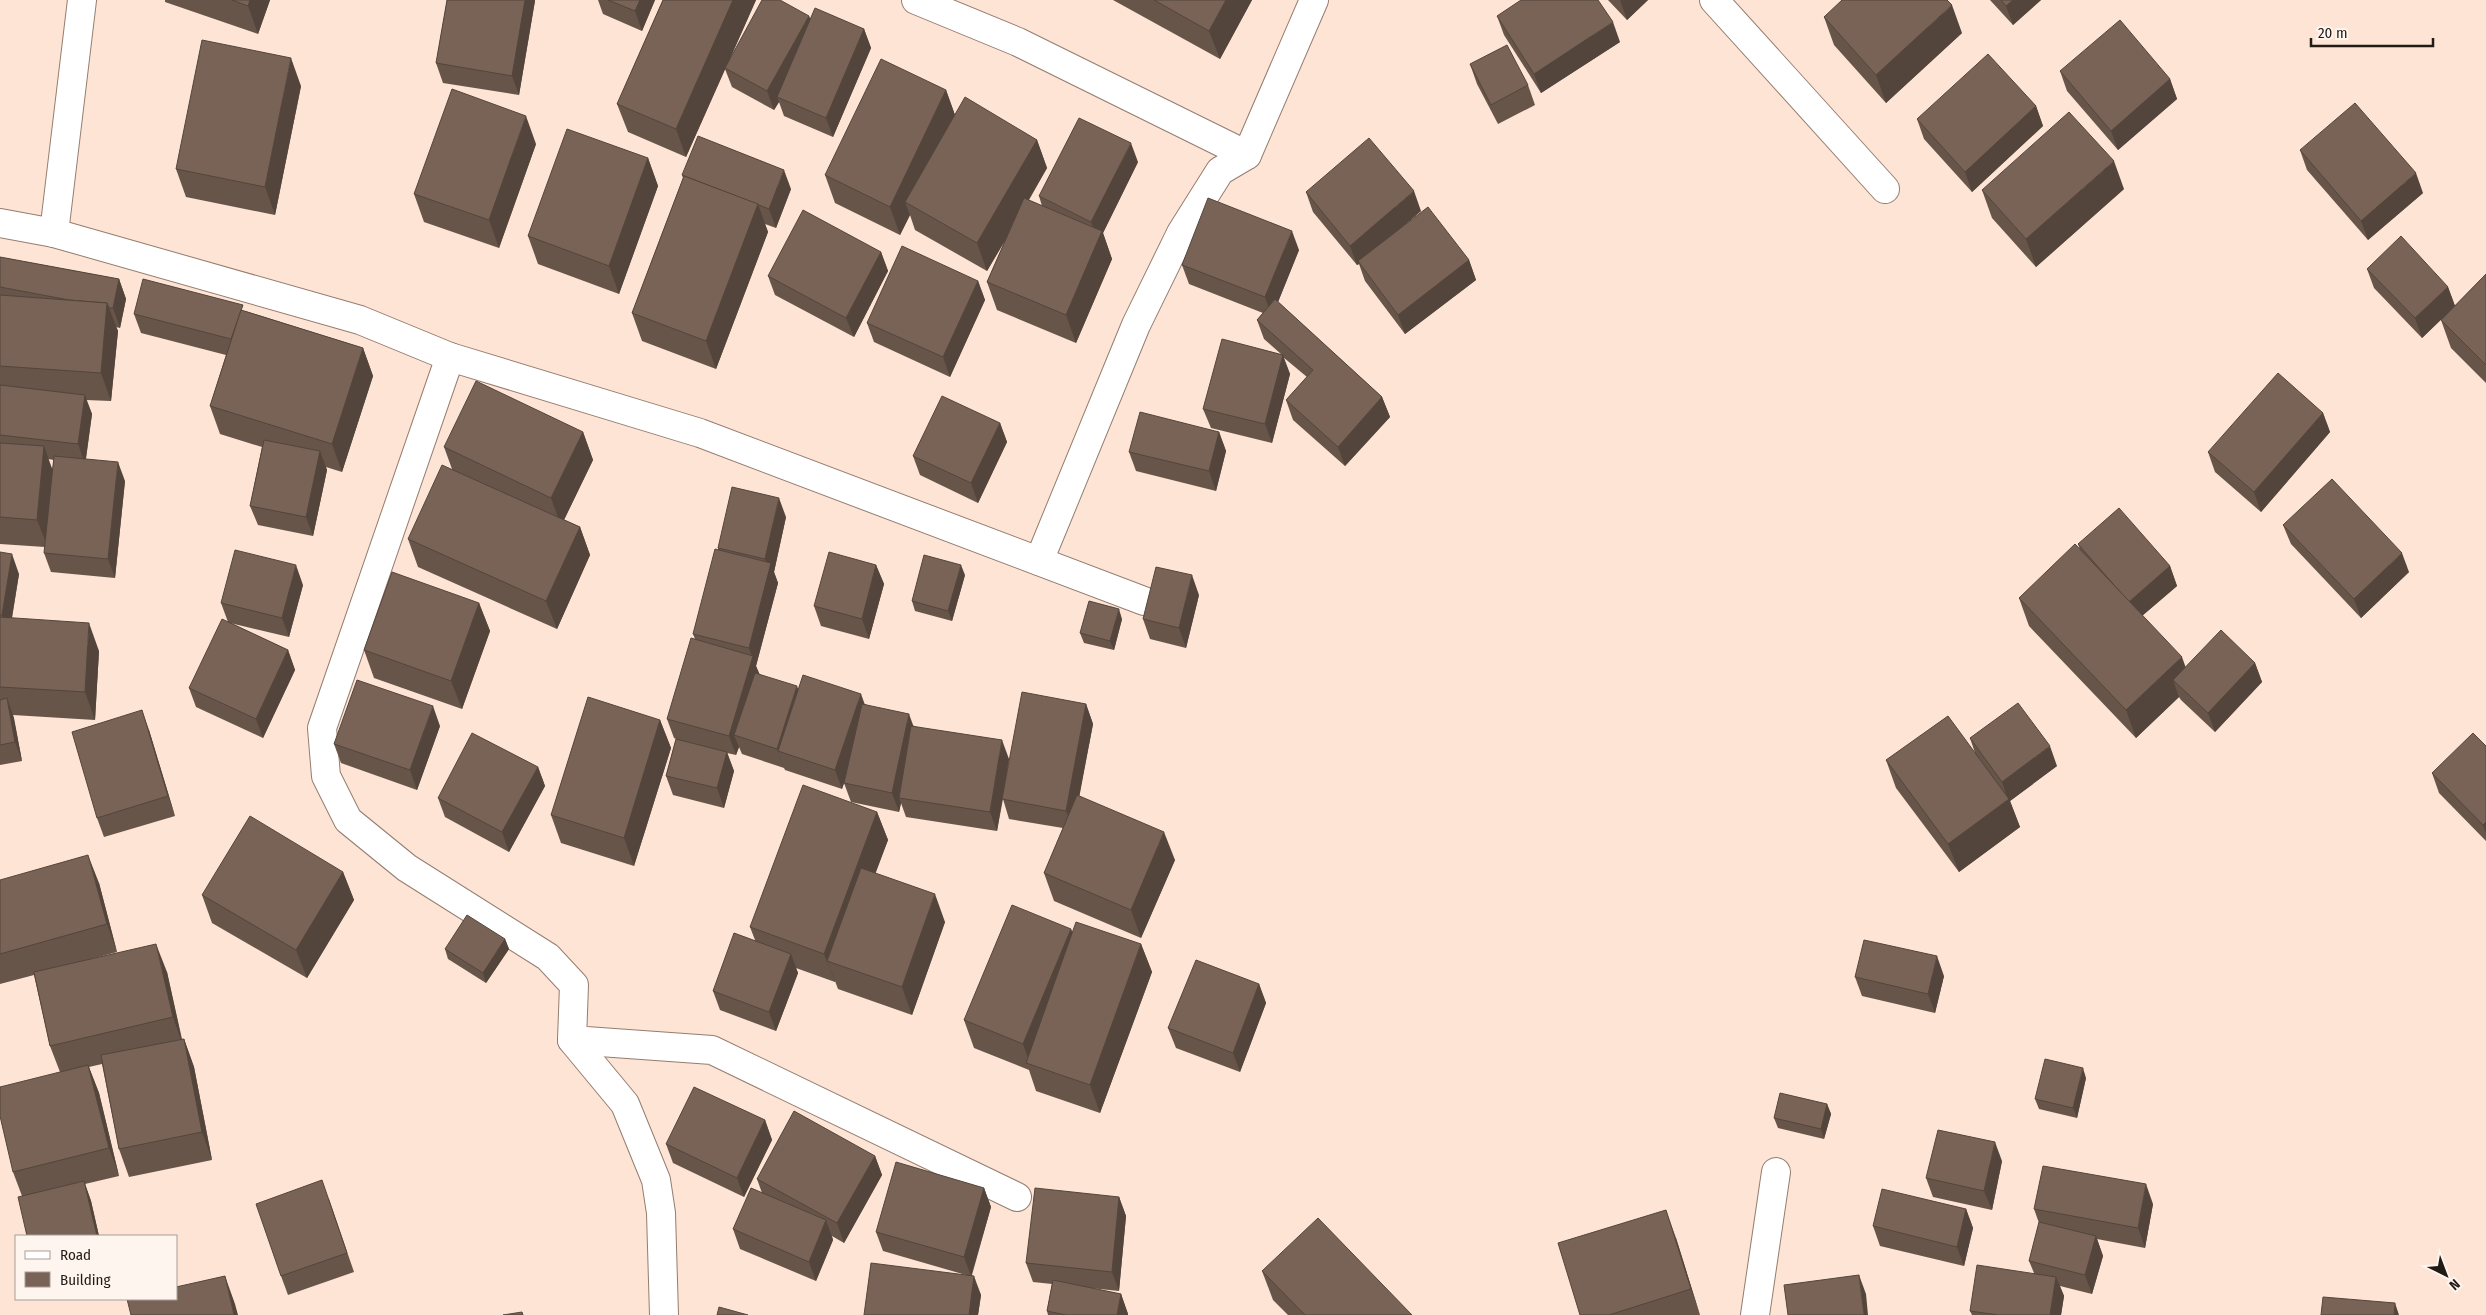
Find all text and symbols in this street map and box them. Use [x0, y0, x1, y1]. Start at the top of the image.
scale bar [2311, 15, 2434, 47]
text: 20 m [2318, 24, 2348, 42]
legend [15, 1235, 178, 1300]
text: Road [60, 1246, 91, 1264]
north arrow [2421, 1250, 2471, 1300]
text: Building [60, 1271, 111, 1289]
text: N [2446, 1275, 2463, 1293]

